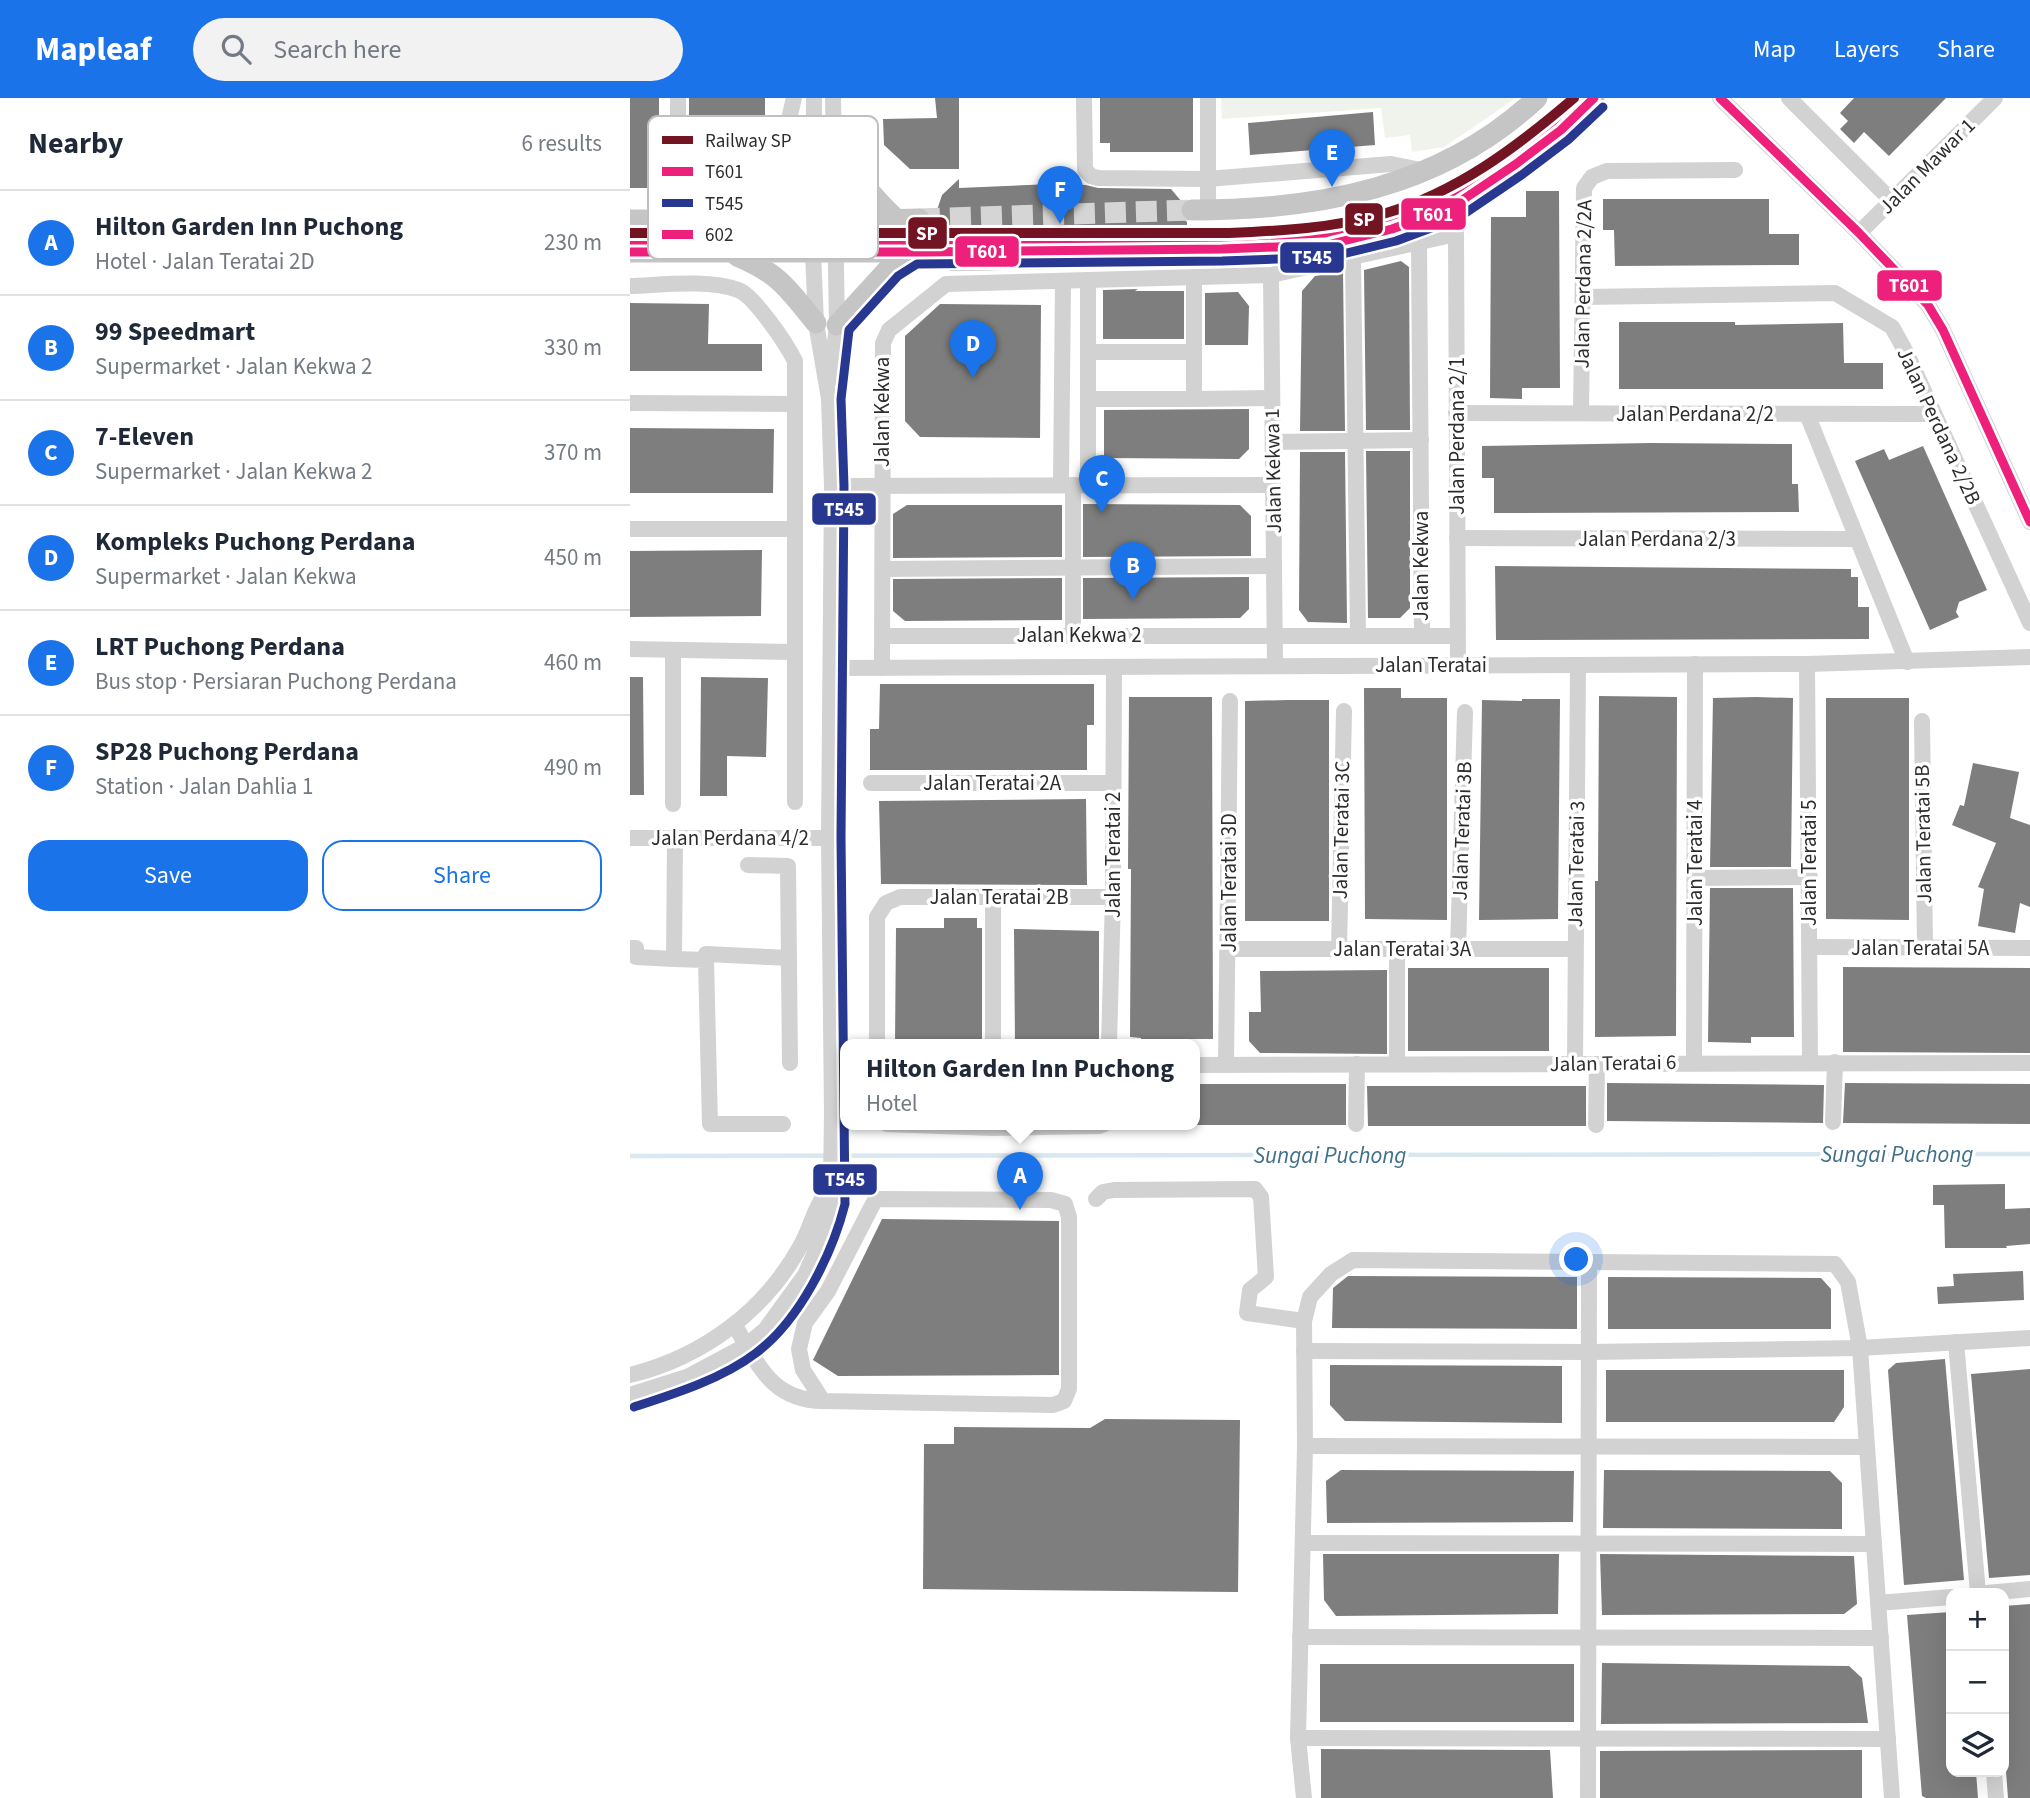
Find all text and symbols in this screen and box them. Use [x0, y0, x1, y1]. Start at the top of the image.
search box [193, 18, 683, 81]
text: Mapleaf [35, 26, 151, 73]
icon: search [217, 30, 255, 68]
text: Search here [273, 31, 401, 68]
text: Map [1753, 32, 1796, 67]
text: Layers [1834, 32, 1899, 67]
text: Share [1937, 32, 1995, 67]
street label: Jalan Mawar 1 [1872, 111, 1982, 221]
legend [648, 116, 878, 259]
text: Nearby [28, 122, 123, 165]
text: 6 results [522, 127, 602, 160]
text: Railway SP [705, 128, 791, 155]
pin: E [1309, 129, 1355, 187]
text: T601 [705, 159, 744, 186]
pin: F [1037, 166, 1083, 224]
text: T545 [705, 191, 744, 218]
line badge: T601 [1400, 197, 1467, 231]
street label: Jalan Perdana 2/2A [1567, 199, 1599, 369]
line badge: SP [1344, 202, 1384, 236]
text: T601 [1413, 202, 1453, 229]
text: SP [1353, 207, 1375, 234]
text: Hilton Garden Inn Puchong [95, 208, 403, 245]
line badge: SP [907, 216, 948, 250]
text: SP [916, 221, 938, 248]
text: 602 [705, 222, 733, 249]
text: A [44, 226, 58, 259]
text: 230 m [544, 226, 602, 259]
line badge: T601 [954, 235, 1020, 268]
text: T601 [967, 239, 1007, 266]
line badge: T545 [1279, 241, 1345, 274]
text: Hotel · Jalan Teratai 2D [95, 245, 315, 278]
text: T545 [1292, 245, 1332, 272]
line badge: T601 [1876, 269, 1943, 302]
text: T601 [1889, 273, 1929, 300]
text: 99 Speedmart [95, 313, 255, 350]
pin: D [950, 320, 996, 378]
text: B [44, 331, 58, 364]
text: 330 m [544, 331, 602, 364]
street label: Jalan Perdana 2/2B [1889, 343, 1989, 509]
text: Supermarket · Jalan Kekwa 2 [95, 350, 373, 383]
street label: Jalan Kekwa [867, 357, 897, 467]
street label: Jalan Perdana 2/1 [1442, 357, 1472, 515]
street label: Jalan Perdana 2/2 [1616, 399, 1774, 429]
street label: Jalan Kekwa 1 [1257, 408, 1289, 534]
text: 7-Eleven [95, 418, 194, 455]
text: C [44, 436, 58, 469]
text: 370 m [544, 436, 602, 469]
text: Supermarket · Jalan Kekwa 2 [95, 455, 373, 488]
pin: C [1079, 455, 1125, 513]
line badge: T545 [811, 492, 877, 526]
text: T545 [824, 497, 864, 524]
street label: Jalan Kekwa [1406, 511, 1436, 621]
text: Kompleks Puchong Perdana [95, 523, 415, 560]
street label: Jalan Perdana 2/3 [1578, 524, 1736, 554]
text: D [44, 541, 58, 574]
text: 450 m [544, 541, 602, 574]
pin: B [1110, 542, 1156, 600]
text: Supermarket · Jalan Kekwa [95, 560, 357, 593]
street label: Jalan Kekwa 2 [1016, 620, 1142, 650]
text: LRT Puchong Perdana [95, 628, 345, 665]
text: E [45, 646, 57, 679]
text: 460 m [544, 646, 602, 679]
street label: Jalan Teratai [1375, 650, 1487, 680]
text: Bus stop · Persiaran Puchong Perdana [95, 665, 457, 698]
text: SP28 Puchong Perdana [95, 733, 359, 770]
text: F [45, 751, 57, 784]
text: 490 m [544, 751, 602, 784]
street label: Jalan Teratai 3C [1325, 760, 1357, 900]
street label: Jalan Teratai 3B [1445, 761, 1479, 901]
street label: Jalan Teratai 5B [1907, 764, 1939, 904]
street label: Jalan Teratai 2A [923, 768, 1062, 798]
text: Station · Jalan Dahlia 1 [95, 770, 313, 803]
street label: Jalan Teratai 2 [1098, 792, 1128, 918]
street label: Jalan Teratai 3 [1560, 800, 1592, 928]
street label: Jalan Teratai 4 [1680, 800, 1710, 926]
street label: Jalan Teratai 5 [1794, 800, 1824, 926]
street label: Jalan Teratai 3D [1214, 813, 1244, 953]
street label: Jalan Perdana 4/2 [651, 823, 809, 853]
button: Save [28, 840, 308, 911]
button: Share [322, 840, 602, 911]
street label: Jalan Teratai 2B [929, 882, 1069, 912]
street label: Jalan Teratai 5A [1851, 933, 1990, 963]
street label: Jalan Teratai 3A [1333, 934, 1472, 964]
popup [840, 1039, 1200, 1130]
street label: Jalan Teratai 6 [1549, 1047, 1677, 1079]
text: Hilton Garden Inn Puchong [866, 1050, 1174, 1087]
text: Hotel [866, 1087, 918, 1120]
water label: Sungai Puchong [1820, 1138, 1974, 1171]
water label: Sungai Puchong [1253, 1139, 1407, 1172]
pin: A [997, 1152, 1043, 1210]
line badge: T545 [812, 1163, 878, 1196]
text: T545 [825, 1167, 865, 1194]
your location [1559, 1242, 1593, 1276]
map controls [1946, 1588, 2009, 1777]
button: + [1946, 1588, 2009, 1651]
button: − [1946, 1651, 2009, 1714]
button: layers [1946, 1714, 2009, 1777]

